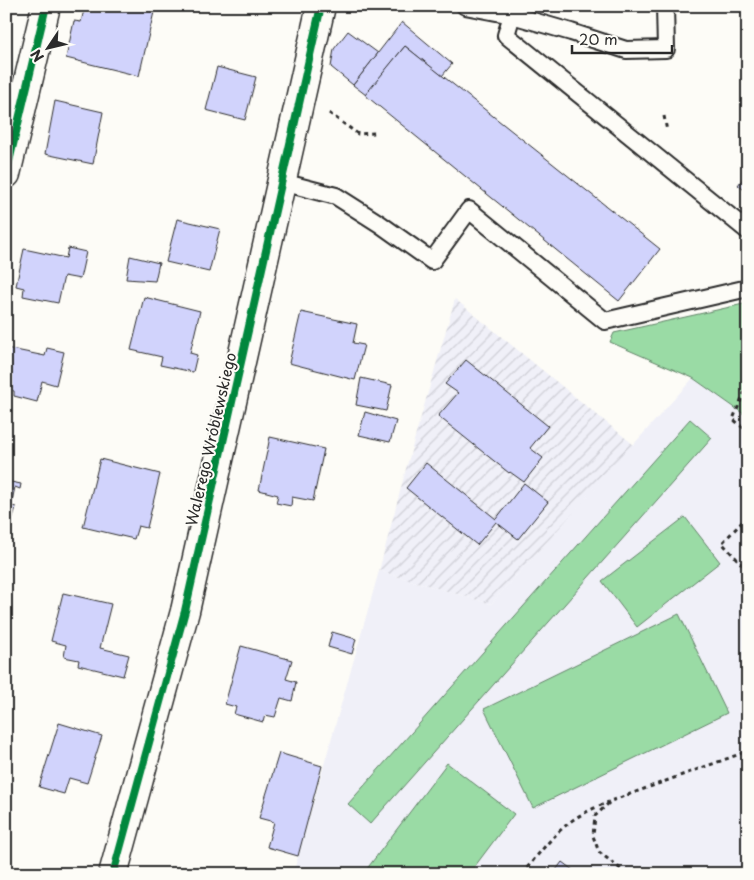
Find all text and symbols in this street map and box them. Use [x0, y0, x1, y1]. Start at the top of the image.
north arrow [22, 22, 72, 72]
scale bar [572, 22, 672, 54]
text: 20 m [579, 27, 618, 50]
text: N [25, 45, 49, 66]
street label: Walerego Wróblewskiego [179, 350, 241, 528]

